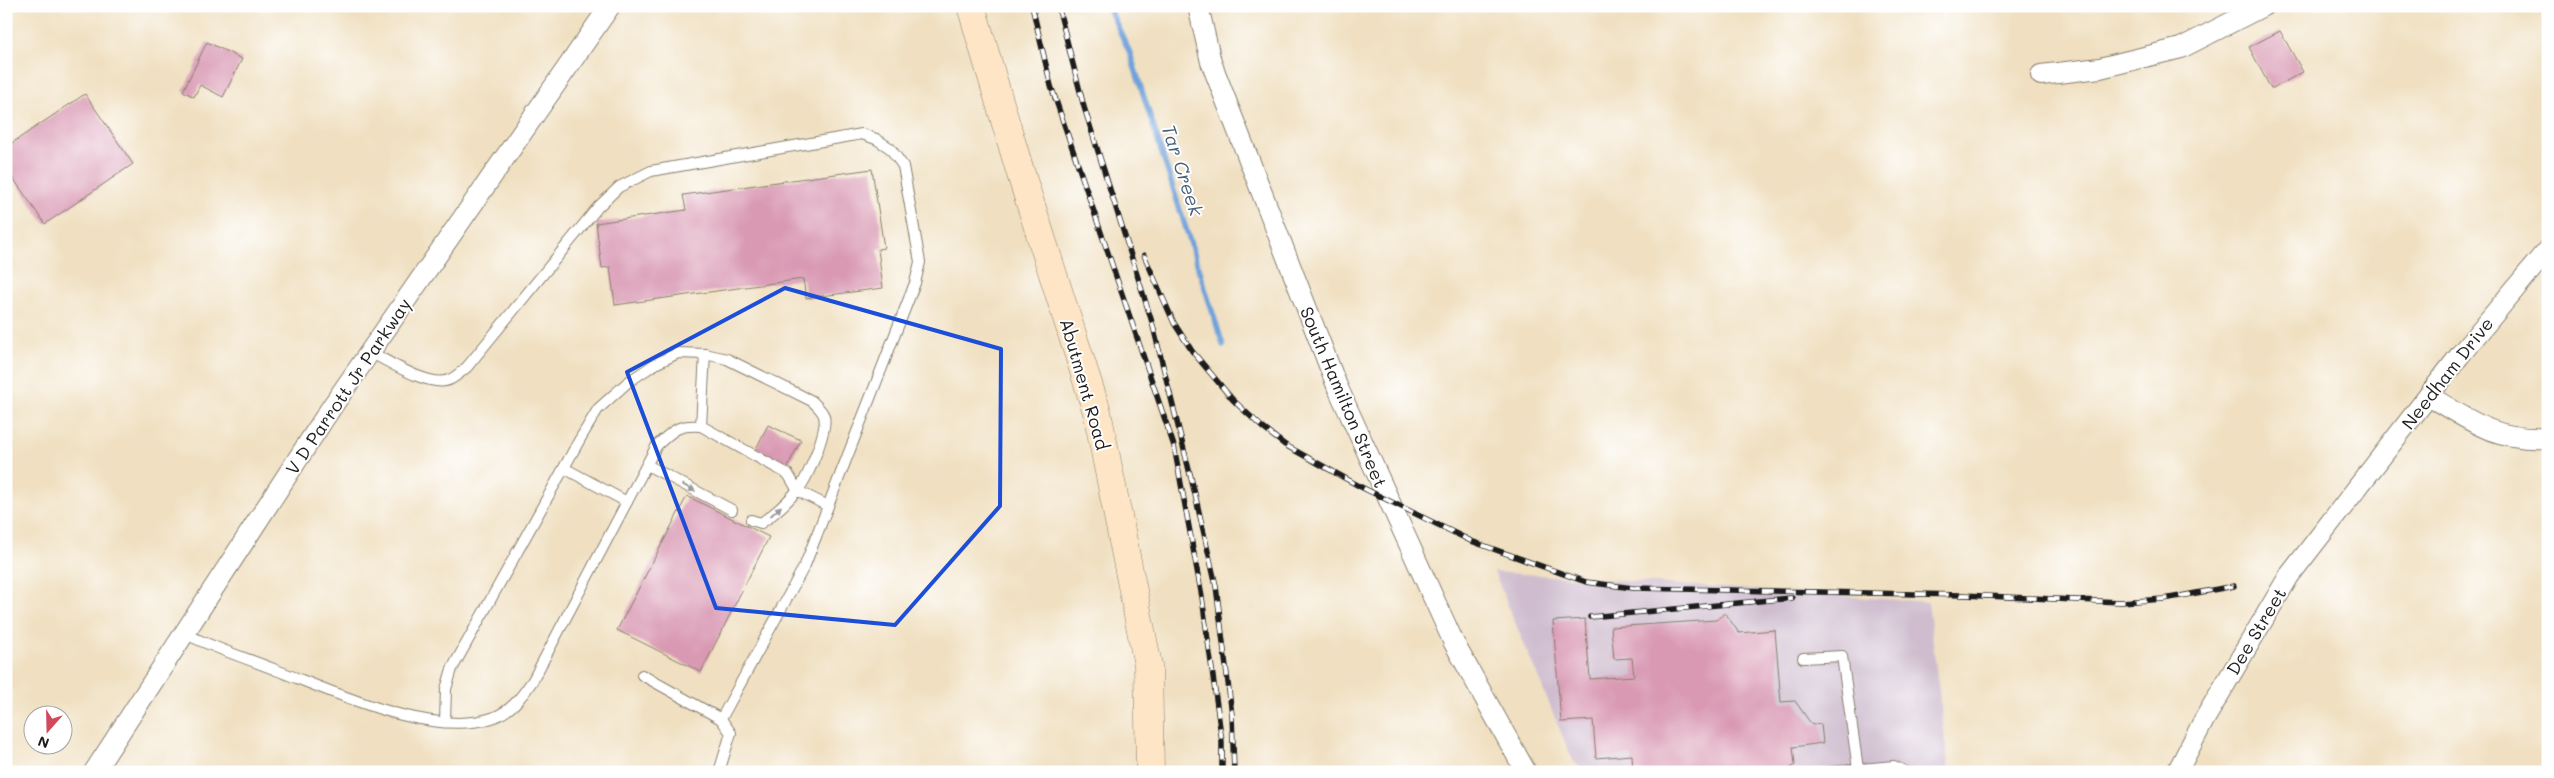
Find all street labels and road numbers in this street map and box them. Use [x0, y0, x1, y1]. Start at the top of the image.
street label: V D Parrott Jr Parkway [280, 293, 416, 479]
street label: South Hamilton Street [1295, 303, 1393, 491]
street label: Needham Drive [2396, 312, 2498, 434]
street label: Abutment Road [1055, 315, 1115, 453]
street label: Dee Street [2221, 583, 2291, 679]

